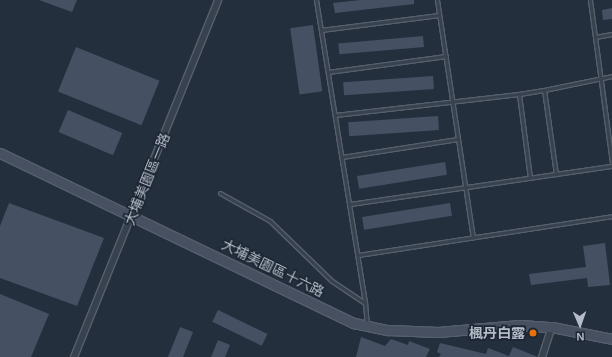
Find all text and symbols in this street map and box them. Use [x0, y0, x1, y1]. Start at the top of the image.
street label: 大埔美園區一路 [121, 130, 173, 228]
street label: 大埔美園區十六路 [219, 236, 327, 300]
north arrow [560, 305, 600, 345]
place label: 楓丹白露 [469, 325, 525, 341]
marker: 楓丹白露 [528, 328, 538, 338]
text: N [576, 331, 585, 343]

